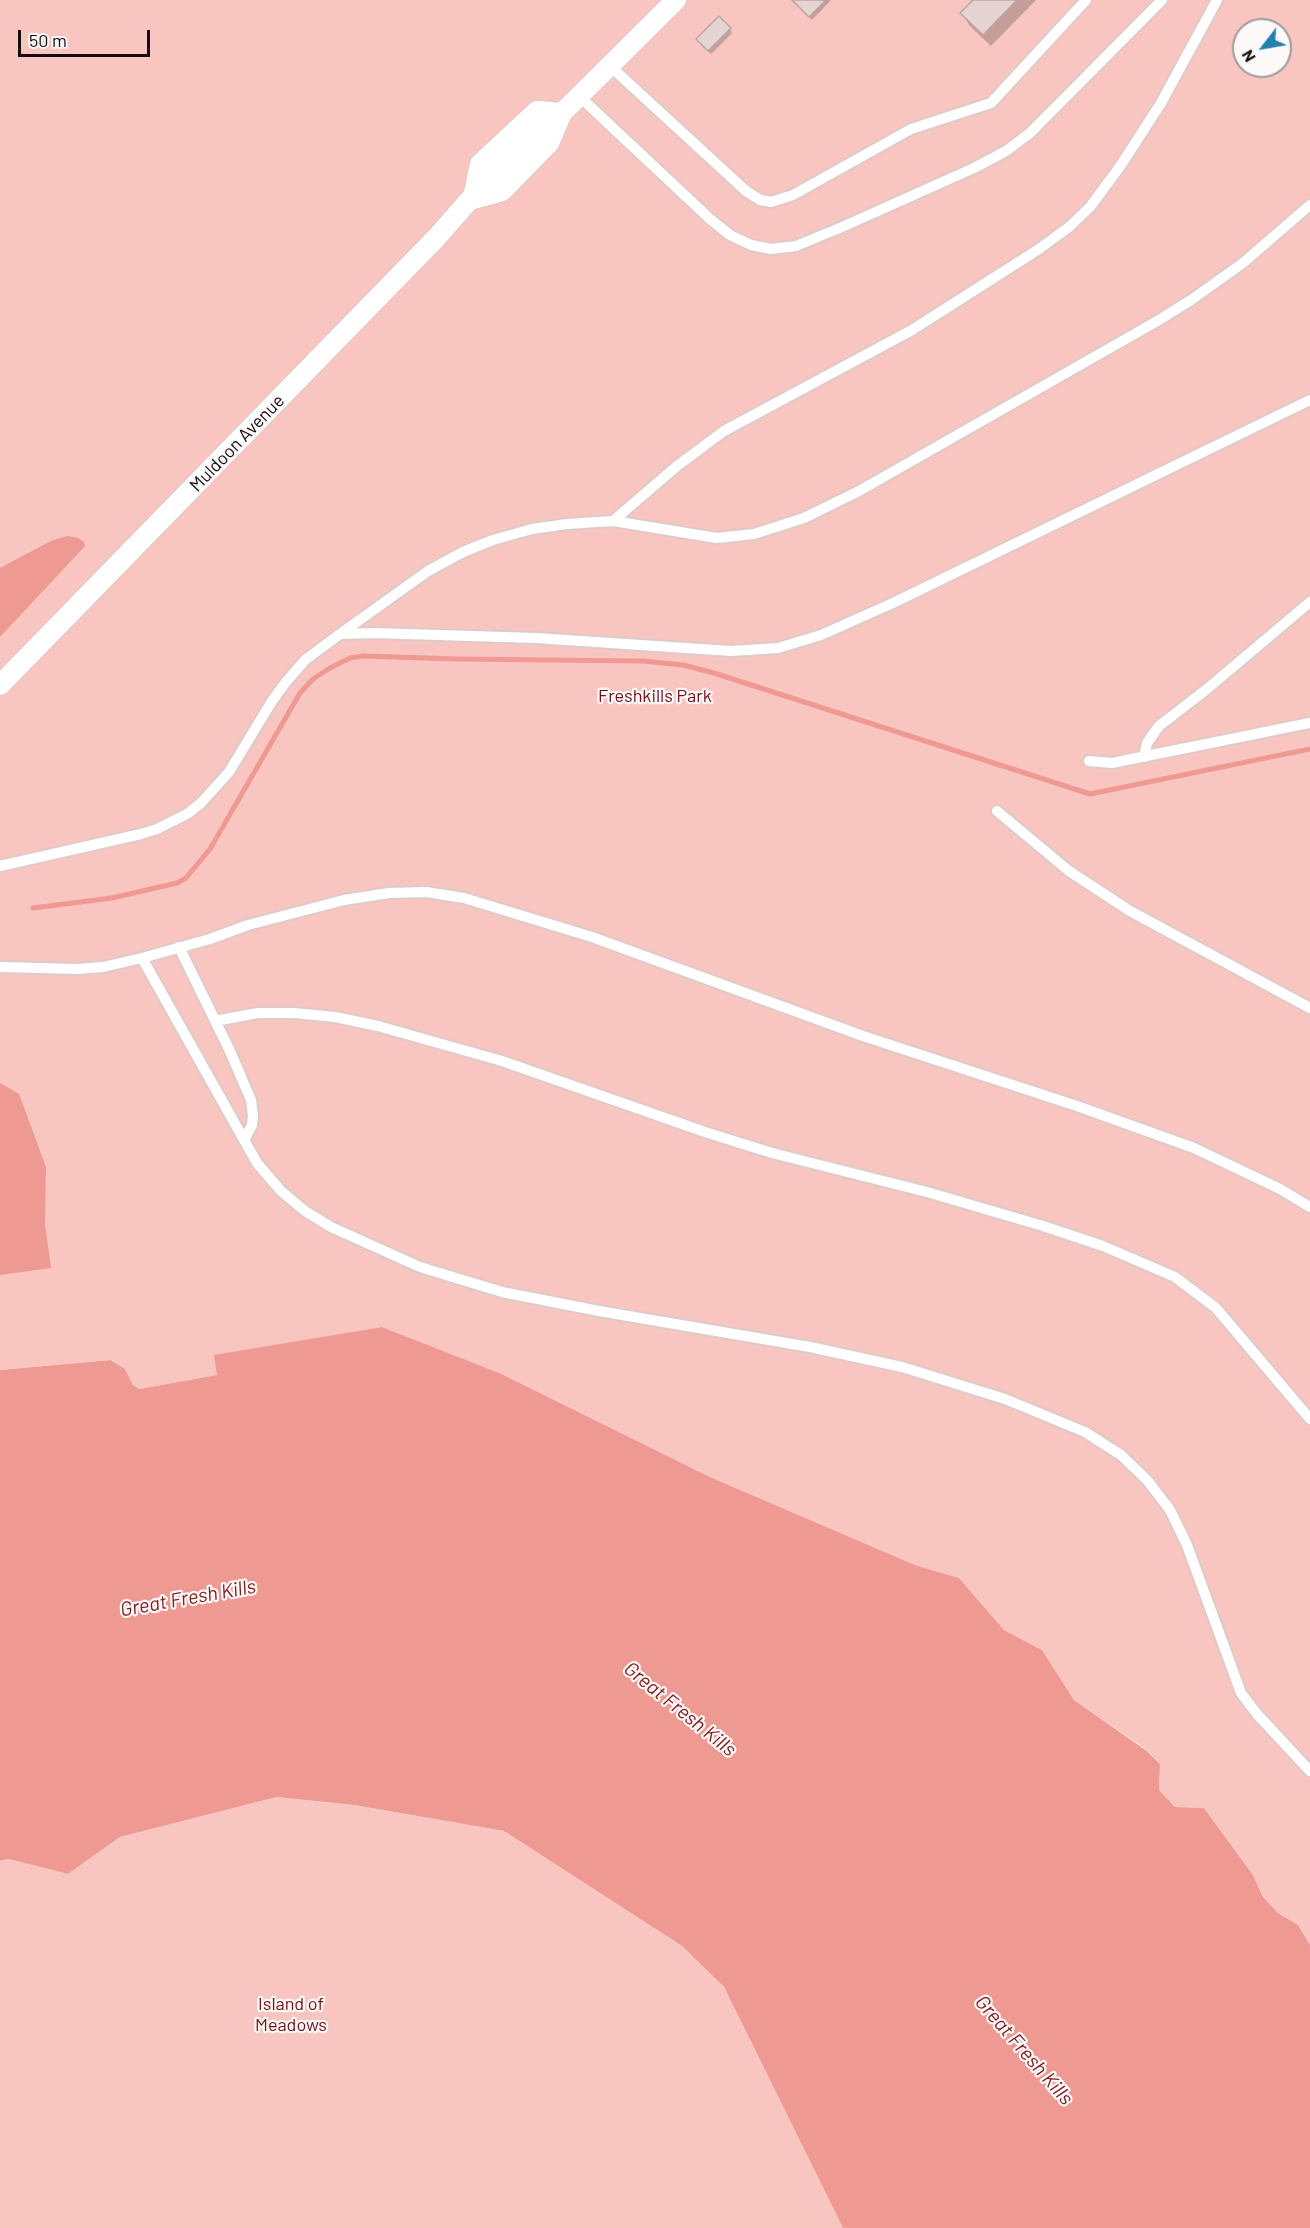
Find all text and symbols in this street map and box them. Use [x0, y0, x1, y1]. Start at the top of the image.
scale bar [21, 18, 153, 56]
north arrow [1232, 18, 1292, 78]
text: 50 m [29, 29, 67, 51]
text: N [1237, 47, 1259, 66]
street label: Muldoon Avenue [185, 390, 289, 496]
park label: Freshkills Park [598, 685, 712, 707]
water label: Great Fresh Kills [118, 1574, 258, 1622]
water label: Great Fresh Kills [619, 1656, 741, 1762]
water label: Great Fresh Kills [970, 1990, 1078, 2110]
park label: Island of Meadows [255, 1993, 327, 2036]

